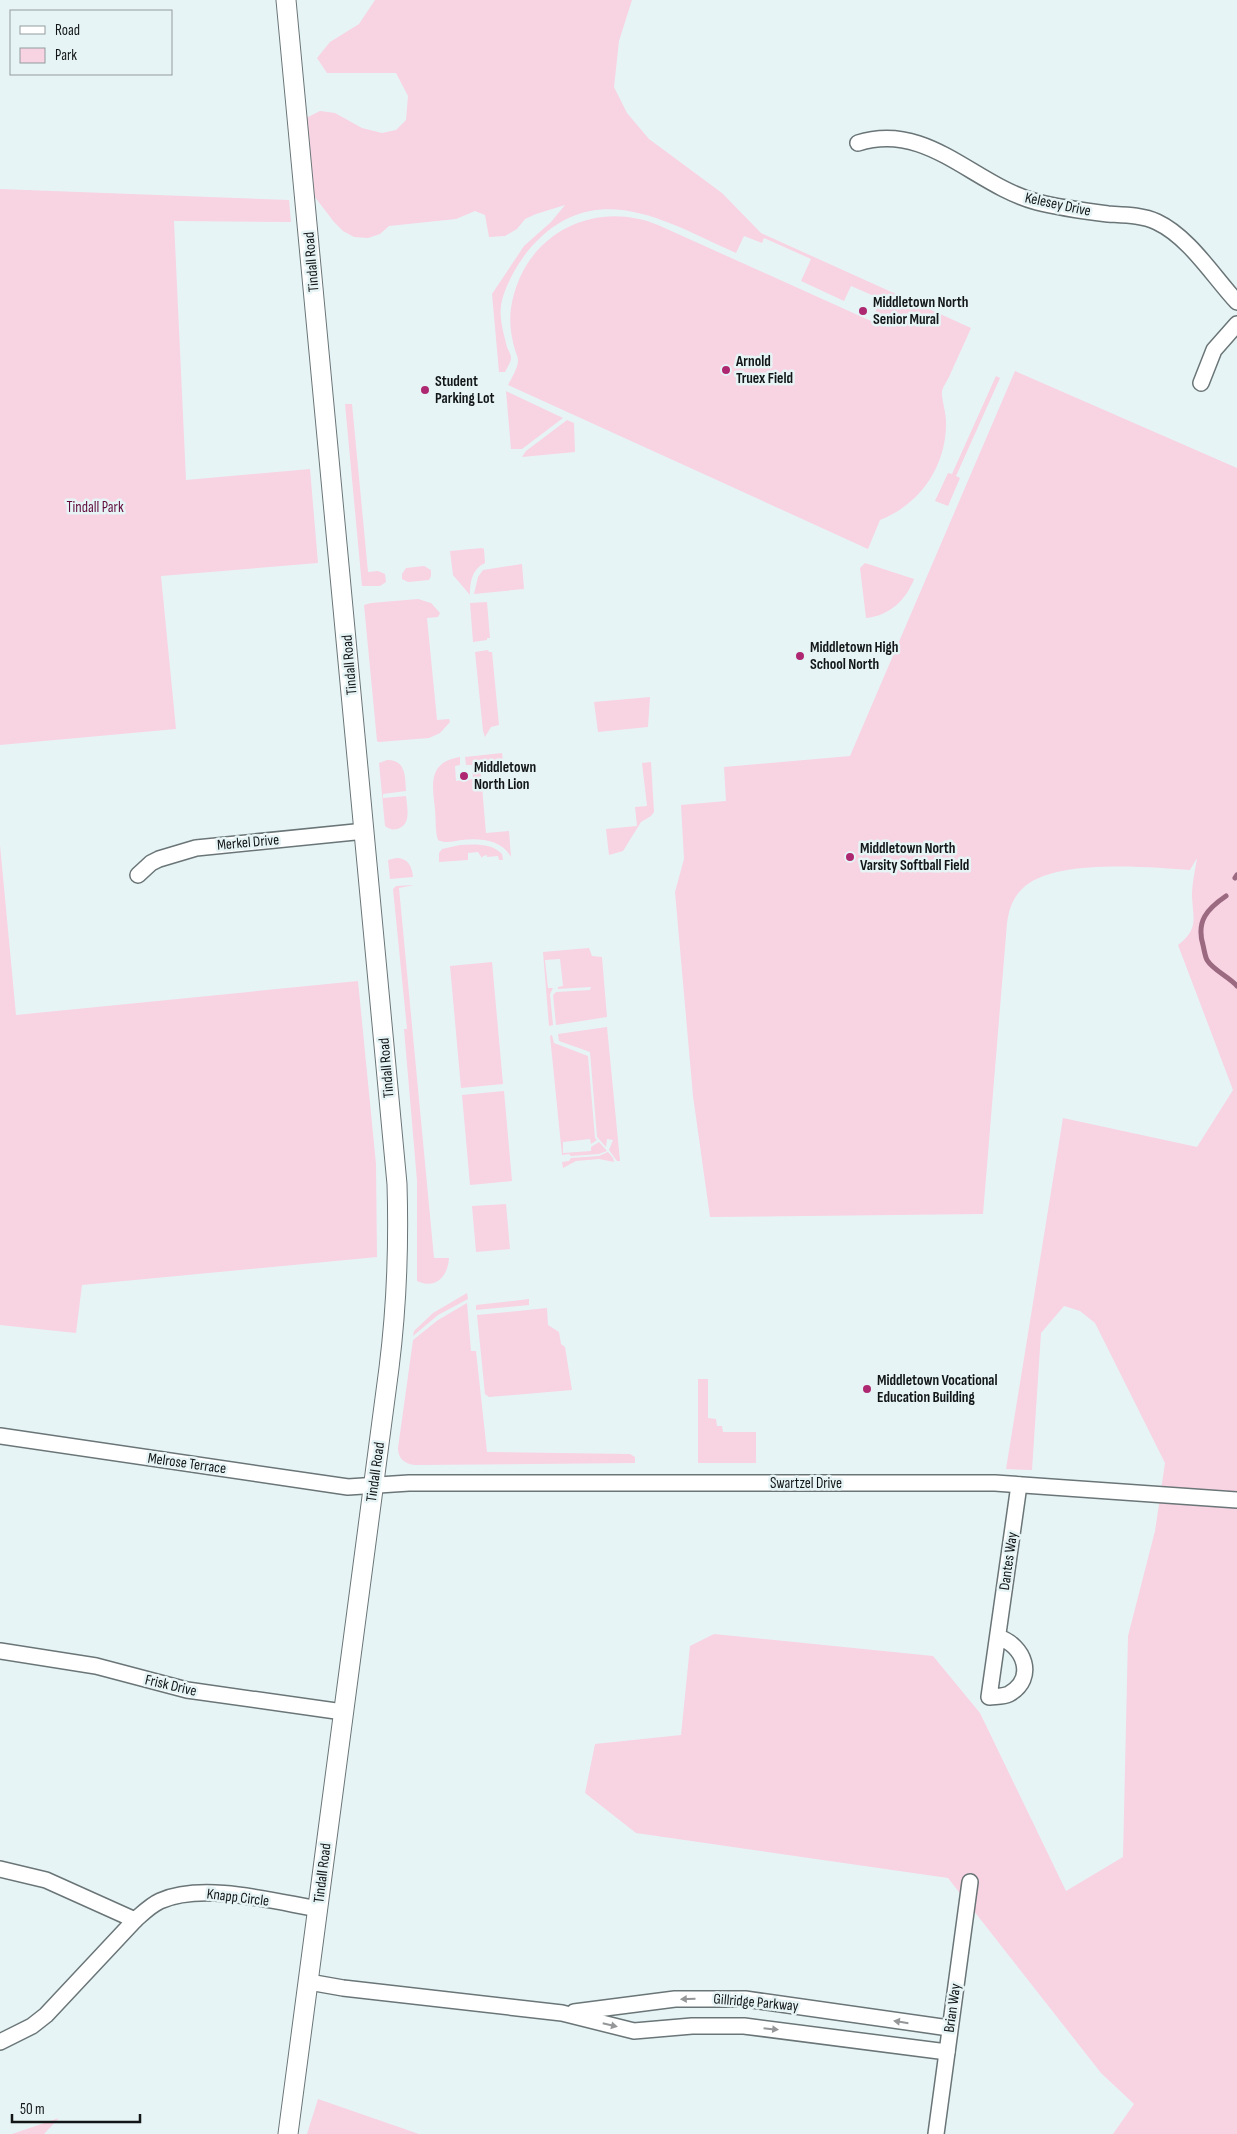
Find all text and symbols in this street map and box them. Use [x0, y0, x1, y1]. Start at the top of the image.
legend [10, 10, 172, 75]
text: Road [55, 21, 80, 40]
text: Park [55, 46, 77, 65]
street label: Kelesey Drive [1023, 188, 1093, 221]
street label: Tindall Road [299, 231, 324, 293]
place label: Middletown North Senior Mural [873, 293, 969, 329]
marker: Middletown North Senior Mural [857, 305, 869, 317]
place label: Arnold Truex Field [735, 352, 793, 388]
marker: Arnold Truex Field [720, 364, 732, 376]
place label: Student Parking Lot [435, 372, 494, 408]
marker: Student Parking Lot [419, 384, 431, 396]
park label: Tindall Park [66, 498, 124, 517]
street label: Tindall Road [337, 634, 362, 696]
place label: Middletown High School North [810, 638, 899, 674]
marker: Middletown High School North [794, 650, 806, 662]
place label: Middletown North Lion [474, 758, 536, 794]
marker: Middletown North Lion [458, 770, 470, 782]
street label: Merkel Drive [216, 830, 280, 855]
place label: Middletown North Varsity Softball Field [860, 839, 969, 875]
marker: Middletown North Varsity Softball Field [844, 851, 856, 863]
street label: Tindall Road [374, 1037, 399, 1099]
place label: Middletown Vocational Education Building [877, 1371, 998, 1407]
marker: Middletown Vocational Education Building [861, 1383, 873, 1395]
street label: Tindall Road [362, 1441, 389, 1503]
street label: Melrose Terrace [146, 1449, 227, 1478]
street label: Swartzel Drive [770, 1474, 842, 1493]
street label: Dantes Way [995, 1531, 1022, 1591]
street label: Frisk Drive [143, 1670, 199, 1701]
street label: Tindall Road [309, 1842, 336, 1904]
street label: Knapp Circle [206, 1884, 270, 1911]
street label: Brian Way [940, 1982, 965, 2034]
street label: Gillridge Parkway [713, 1989, 799, 2016]
one-way arrow [680, 1995, 696, 2003]
one-way arrow [893, 2018, 909, 2026]
one-way arrow [602, 2021, 617, 2029]
one-way arrow [764, 2025, 780, 2033]
scale bar [12, 2092, 140, 2124]
text: 50 m [20, 2100, 45, 2119]

